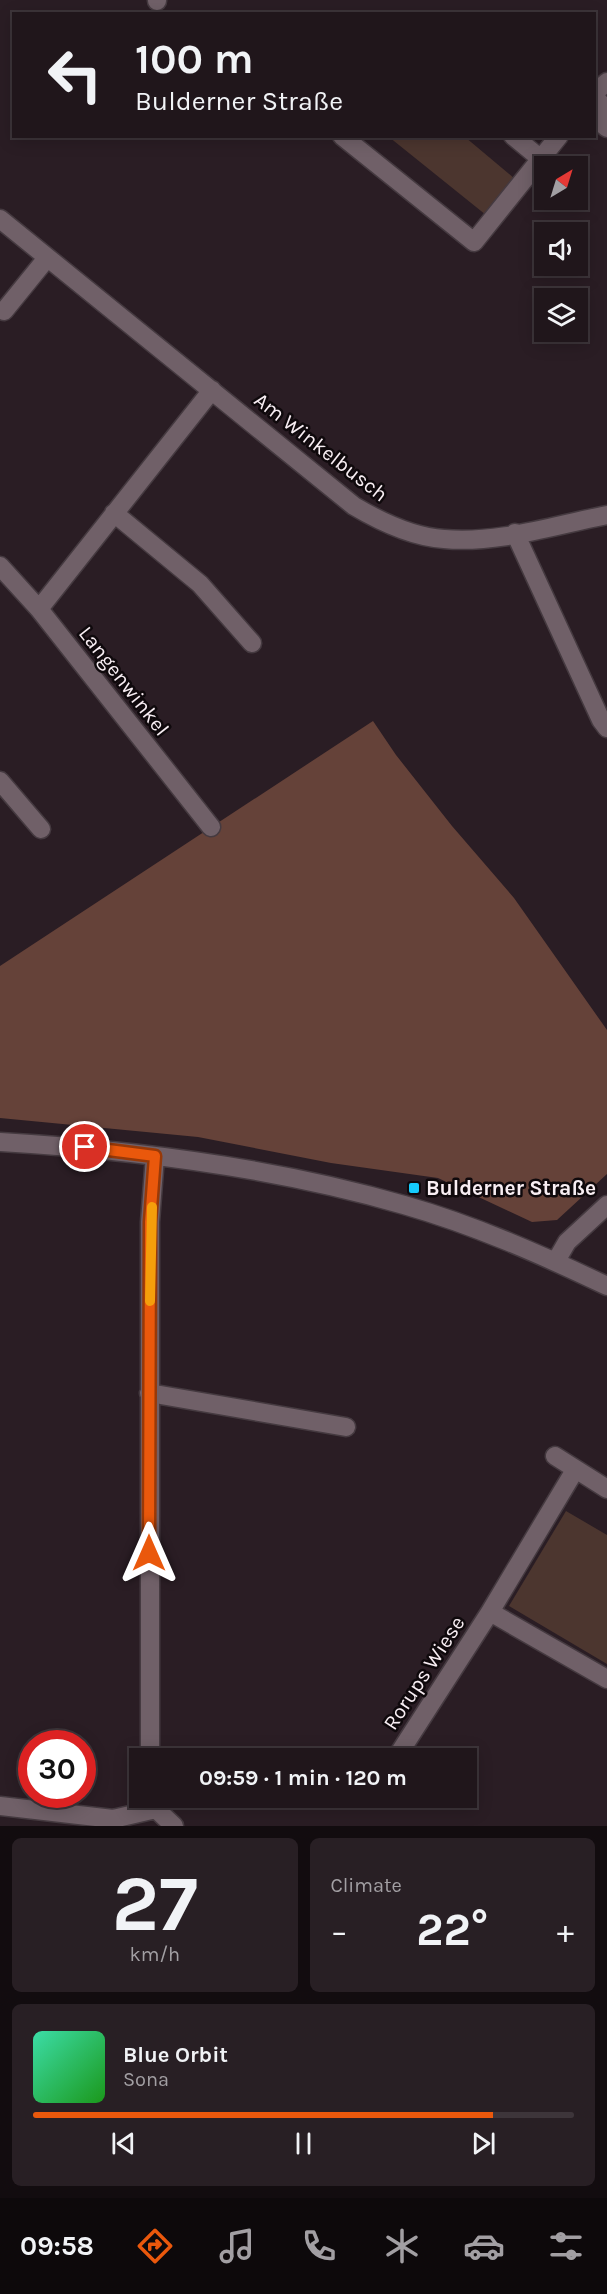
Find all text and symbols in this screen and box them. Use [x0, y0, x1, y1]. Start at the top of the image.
text: 100 m [135, 34, 254, 84]
icon: left [36, 36, 114, 114]
text: Bulderner Straße [135, 85, 343, 117]
north arrow [534, 156, 588, 210]
map controls [534, 156, 588, 342]
button: sound [534, 222, 588, 276]
button: layers [534, 288, 588, 342]
street label: Am Winkelbusch [250, 387, 392, 507]
street label: Langenwinkel [74, 622, 174, 740]
pin [59, 1121, 110, 1172]
icon: arrive [68, 1130, 101, 1163]
place label: Bulderner Straße [426, 1176, 596, 1200]
marker: Bulderner Straße [407, 1181, 421, 1195]
position arrow [117, 1521, 181, 1585]
street label: Rorups Wiese [378, 1612, 470, 1734]
speed limit sign: 30 [18, 1730, 96, 1808]
text: 09:59 · 1 min · 120 m [199, 1765, 407, 1791]
text: 27 [112, 1858, 198, 1950]
text: Climate [331, 1874, 402, 1897]
text: 22° [416, 1904, 488, 1956]
text: − [331, 1912, 348, 1950]
text: + [557, 1912, 574, 1950]
text: km/h [129, 1943, 180, 1966]
text: Blue Orbit [123, 2042, 228, 2068]
text: Sona [123, 2068, 169, 2091]
icon: previous [107, 2127, 140, 2160]
icon: pause [287, 2127, 320, 2160]
icon: next [467, 2127, 500, 2160]
icon: directions [134, 2225, 176, 2267]
icon: music [216, 2225, 258, 2267]
icon: phone [298, 2225, 340, 2267]
icon: climate [381, 2225, 423, 2267]
icon: car [463, 2225, 505, 2267]
icon: filters [545, 2225, 587, 2267]
text: 09:58 [20, 2230, 94, 2262]

